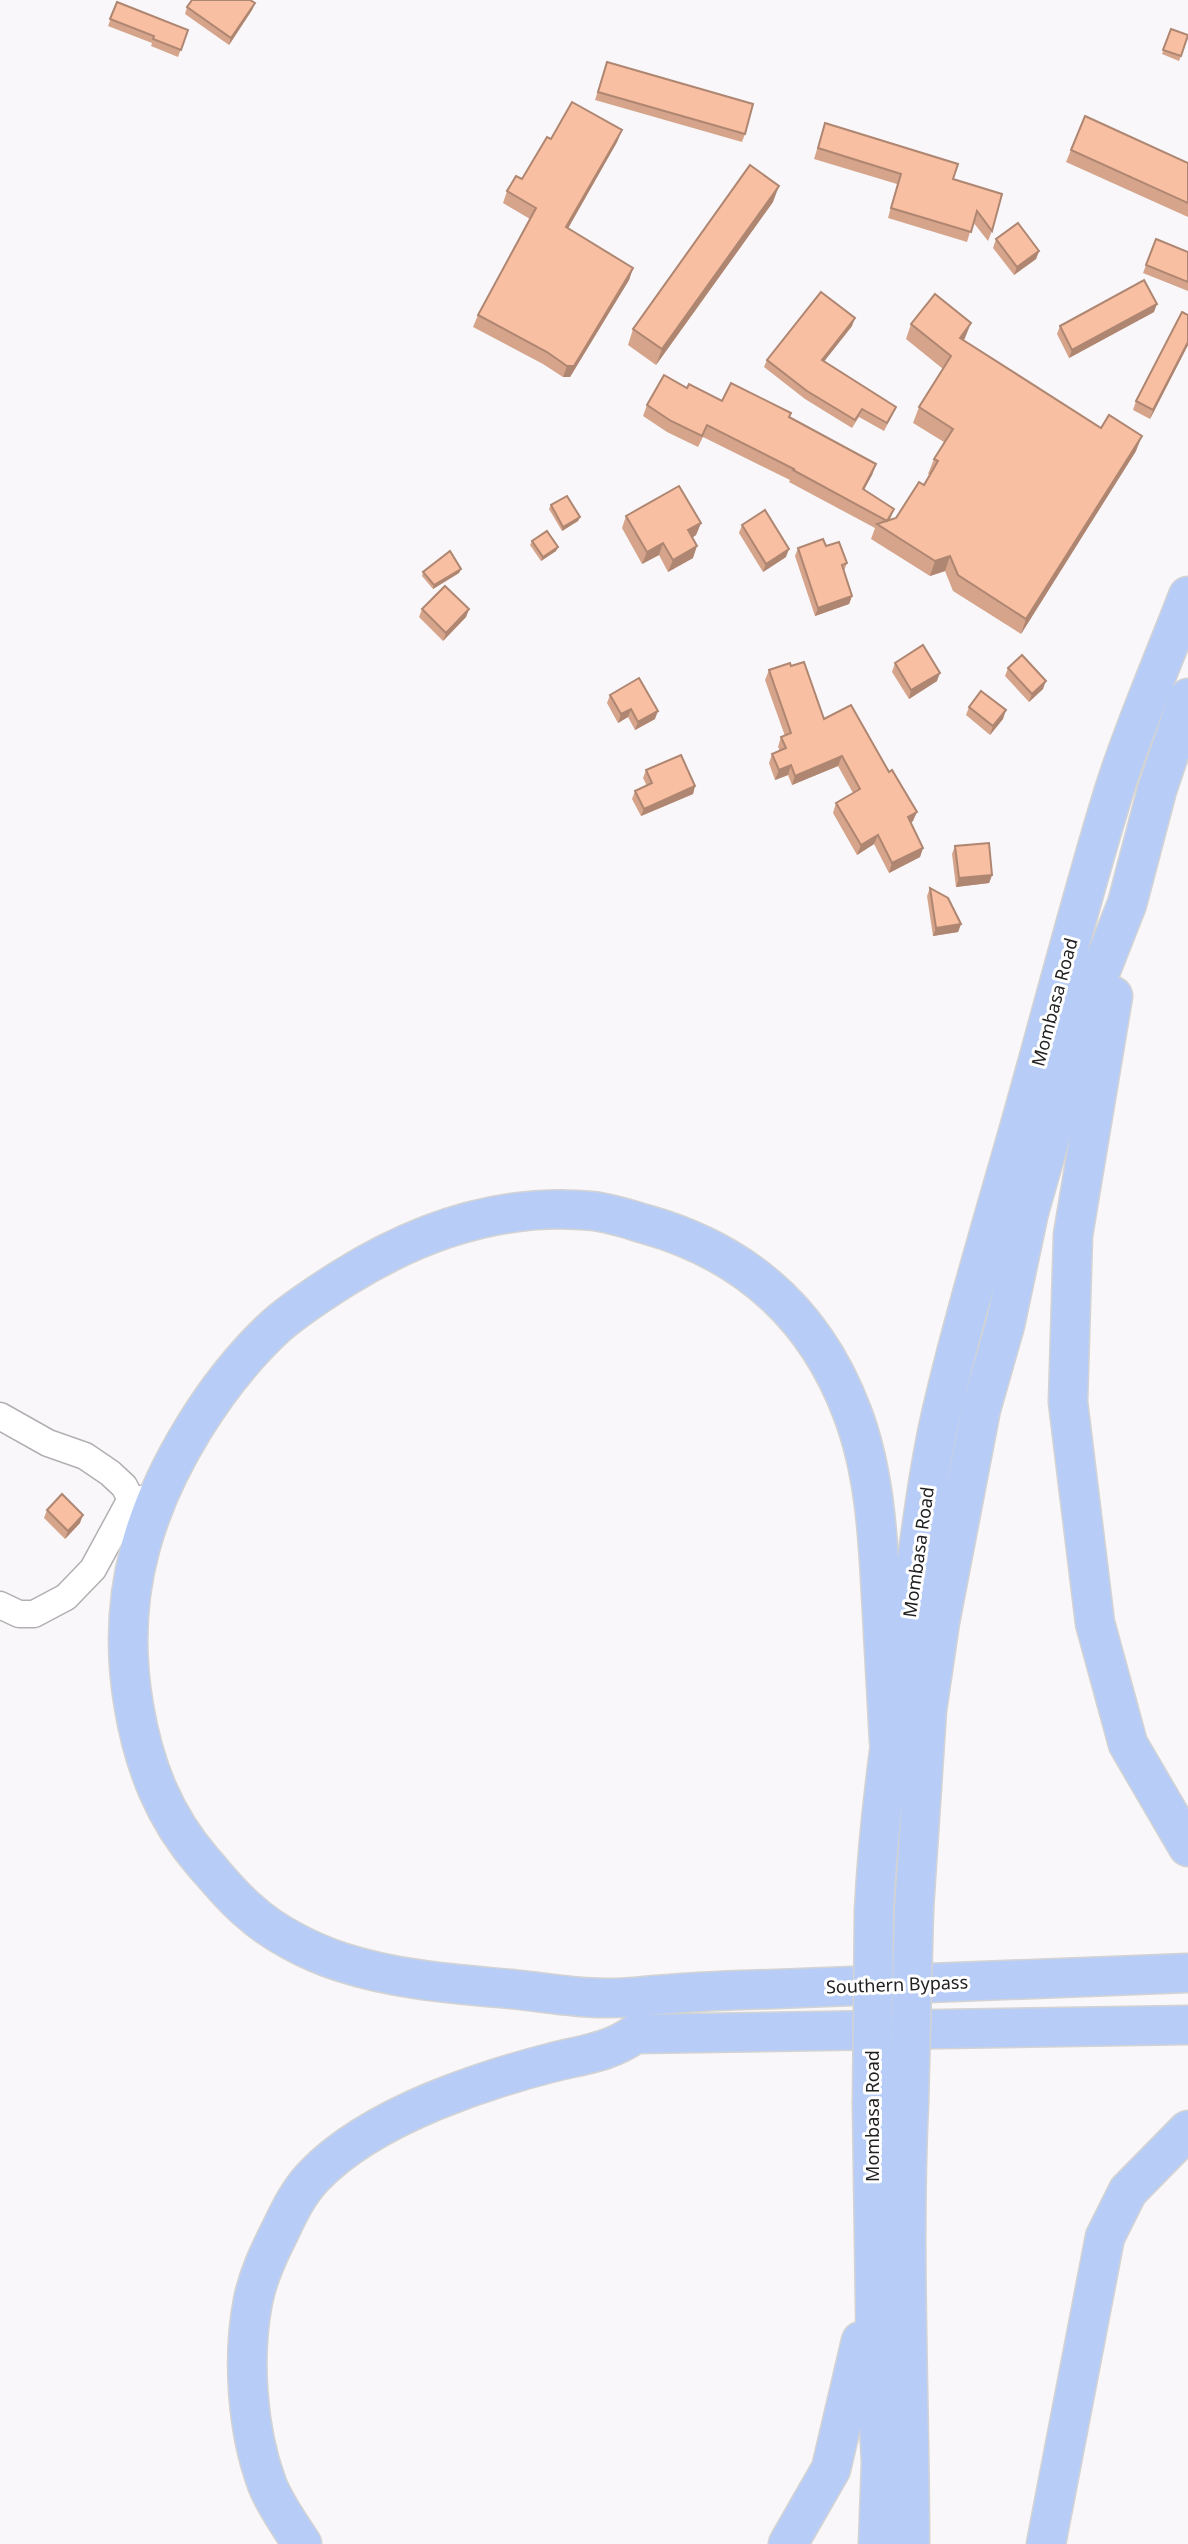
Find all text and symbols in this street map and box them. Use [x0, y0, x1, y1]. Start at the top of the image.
street label: Mombasa Road [1025, 935, 1083, 1069]
street label: Mombasa Road [897, 1485, 939, 1619]
street label: Southern Bypass [826, 1970, 968, 1998]
street label: Mombasa Road [860, 2050, 884, 2182]

